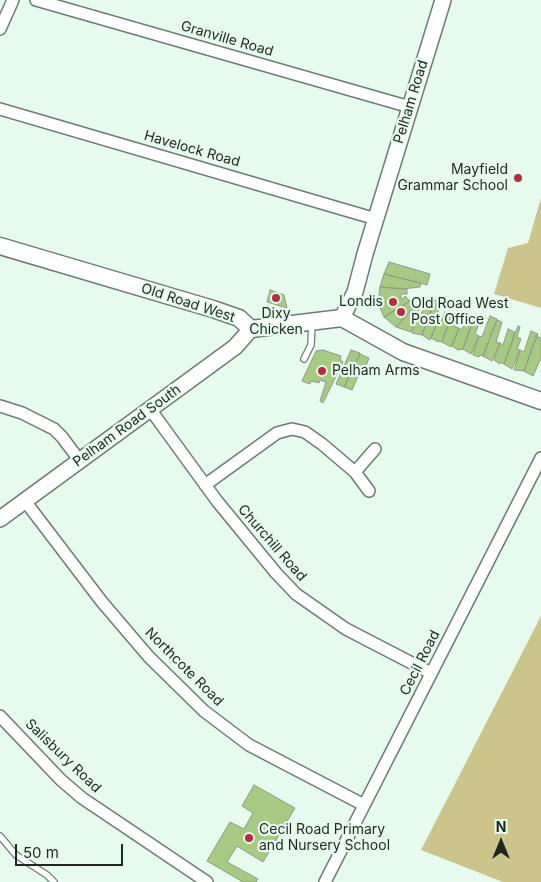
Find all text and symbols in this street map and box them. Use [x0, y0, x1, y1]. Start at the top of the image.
street label: Granville Road [179, 18, 275, 60]
street label: Pelham Road [390, 58, 432, 146]
street label: Havelock Road [142, 127, 242, 171]
place label: Mayfield Grammar School [397, 162, 508, 194]
marker: Mayfield Grammar School [512, 172, 524, 184]
street label: Old Road West [139, 280, 237, 326]
marker: Dixy Chicken [270, 292, 282, 304]
place label: Londis [339, 294, 383, 310]
marker: Londis [387, 296, 399, 308]
place label: Old Road West Post Office [411, 296, 509, 328]
place label: Dixy Chicken [249, 306, 303, 338]
marker: Old Road West Post Office [395, 306, 407, 318]
place label: Pelham Arms [332, 363, 420, 379]
marker: Pelham Arms [316, 365, 328, 377]
street label: Pelham Road South [70, 381, 184, 471]
street label: Churchill Road [234, 501, 310, 585]
street label: Northcote Road [141, 624, 227, 710]
street label: Cecil Road [396, 628, 444, 698]
street label: Salisbury Road [22, 716, 104, 796]
north arrow [476, 817, 526, 867]
text: N [496, 818, 506, 835]
place label: Cecil Road Primary and Nursery School [259, 822, 390, 854]
marker: Cecil Road Primary and Nursery School [243, 832, 255, 844]
scale bar [18, 834, 125, 866]
text: 50 m [23, 843, 59, 862]

